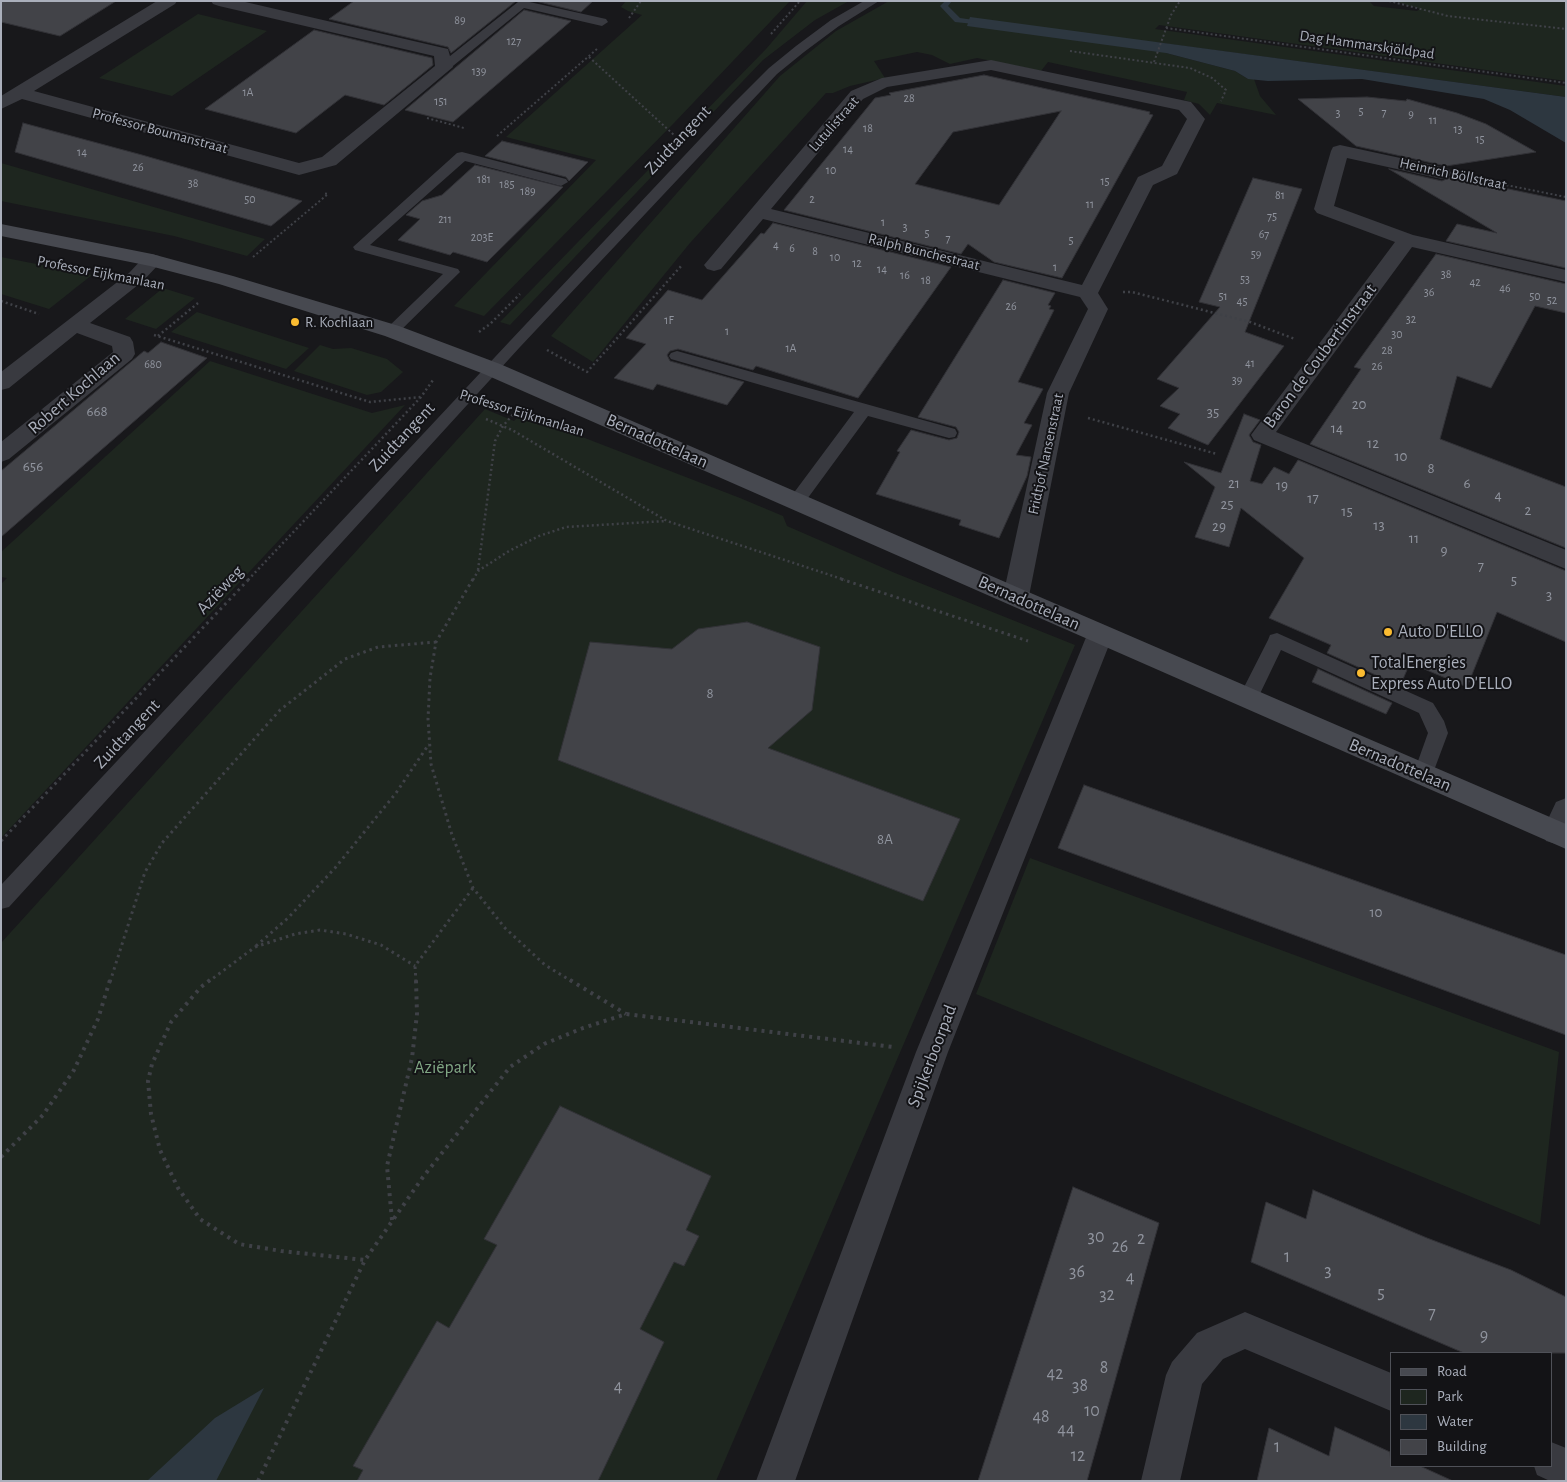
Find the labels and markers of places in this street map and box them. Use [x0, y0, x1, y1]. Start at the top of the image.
place label: R. Kochlaan [305, 313, 373, 331]
marker: R. Kochlaan [289, 316, 301, 328]
place label: Auto D'ELLO [1398, 621, 1483, 643]
marker: Auto D'ELLO [1382, 626, 1394, 638]
place label: TotalEnergies Express Auto D'ELLO [1371, 652, 1512, 694]
marker: TotalEnergies Express Auto D'ELLO [1355, 667, 1367, 679]

